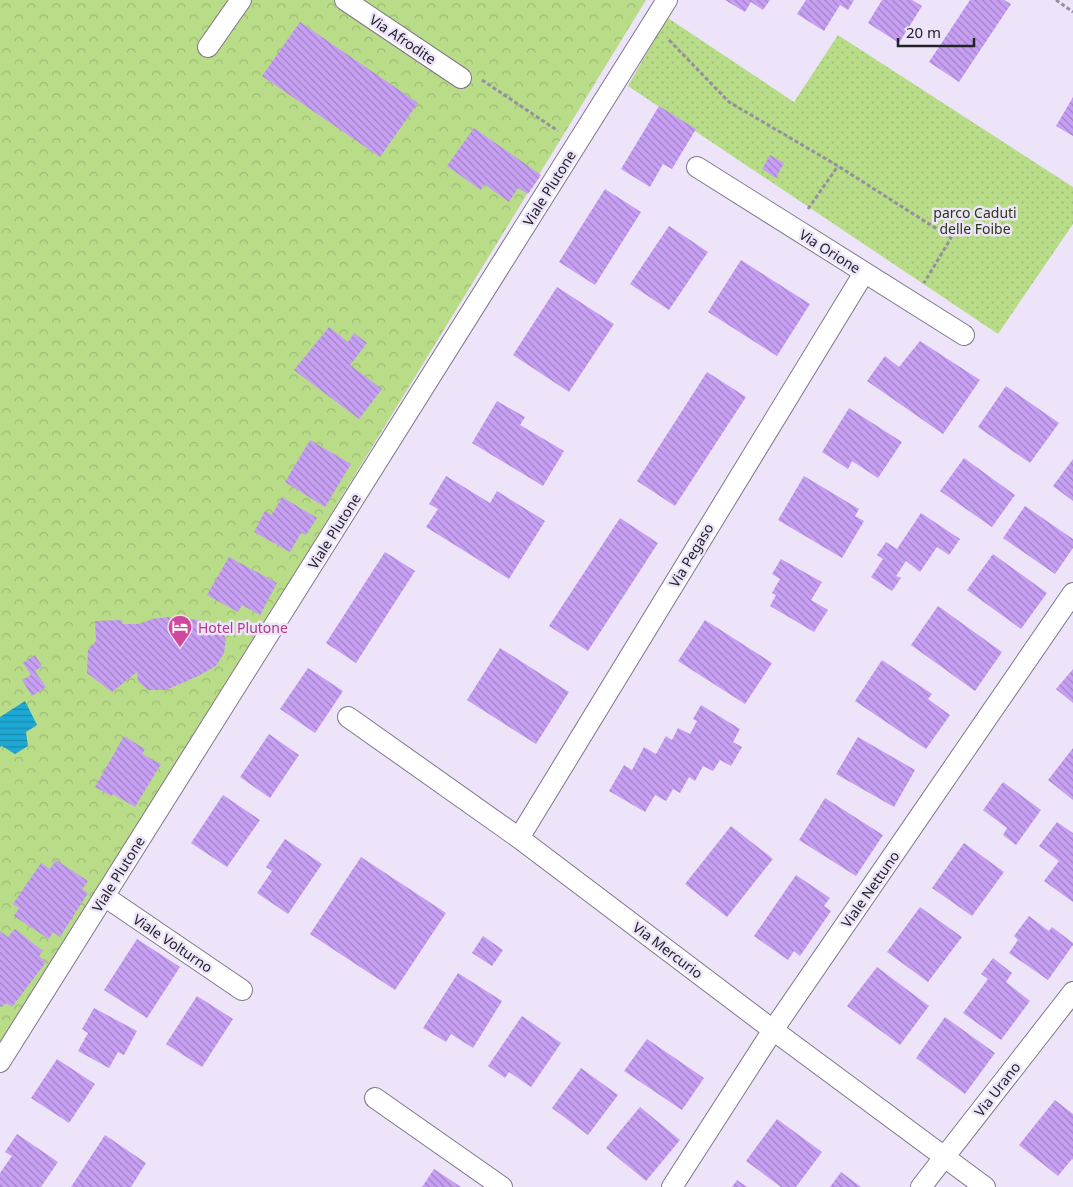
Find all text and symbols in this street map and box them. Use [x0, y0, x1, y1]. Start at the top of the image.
street label: Via Afrodite [366, 10, 440, 68]
scale bar [898, 15, 974, 47]
text: 20 m [906, 22, 941, 42]
street label: Viale Plutone [518, 146, 580, 229]
park label: parco Caduti delle Foibe [933, 203, 1017, 238]
street label: Via Orione [796, 225, 864, 277]
street label: Viale Plutone [303, 489, 365, 572]
street label: Via Pegaso [664, 519, 718, 591]
hotel icon: Hotel Plutone [167, 614, 193, 648]
place label: Hotel Plutone [198, 618, 288, 637]
street label: Viale Plutone [87, 832, 149, 915]
street label: Viale Nettuno [837, 847, 903, 931]
street label: Viale Volturno [130, 909, 216, 977]
street label: Via Mercurio [629, 917, 707, 983]
street label: Via Urano [970, 1058, 1024, 1120]

